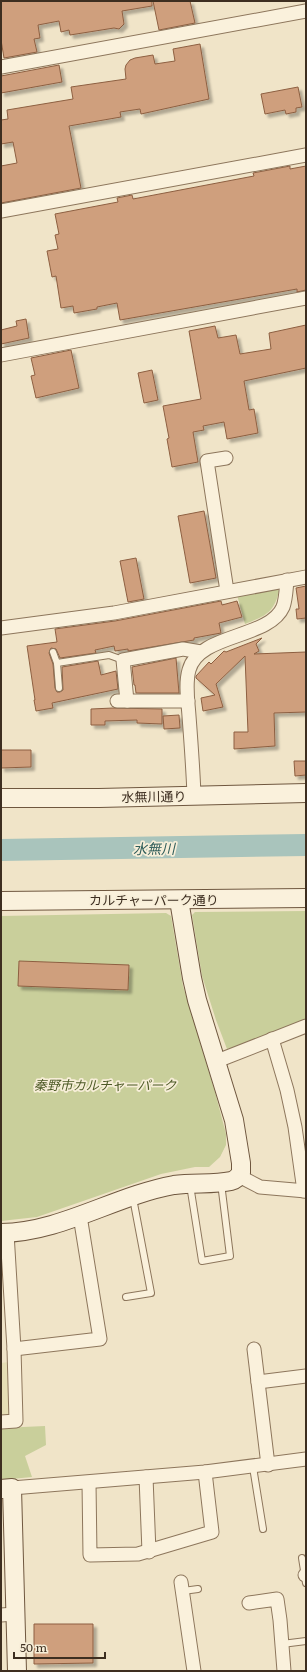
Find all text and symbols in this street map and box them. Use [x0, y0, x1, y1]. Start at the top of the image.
street label: 水無川通り [121, 786, 187, 806]
water label: 水無川 [133, 838, 177, 858]
street label: カルチャーパーク通り [89, 890, 219, 909]
park label: 秦野市カルチャーパーク [34, 1075, 177, 1094]
scale bar [14, 1634, 105, 1660]
text: 50 m [20, 1638, 47, 1656]

